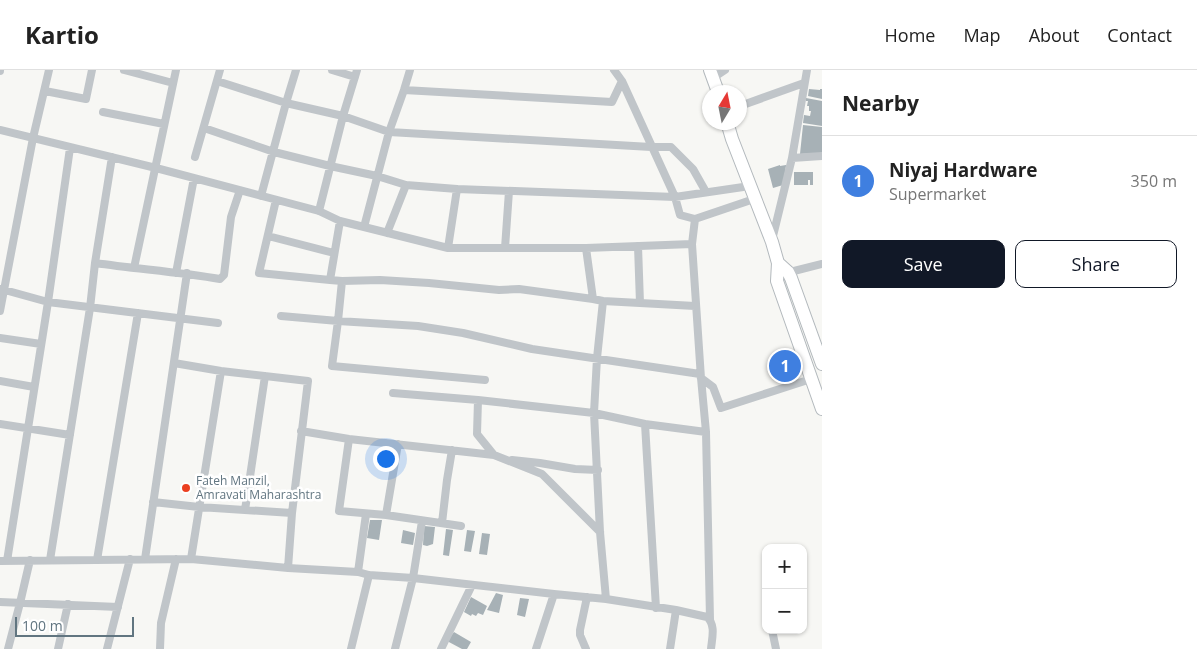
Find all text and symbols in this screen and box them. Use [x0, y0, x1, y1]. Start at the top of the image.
text: Kartio [25, 18, 99, 51]
text: Home [885, 23, 935, 47]
text: Map [963, 23, 1001, 47]
text: About [1029, 23, 1079, 47]
text: Contact [1107, 23, 1172, 47]
north arrow [702, 85, 747, 130]
text: Nearby [842, 89, 919, 117]
text: Niyaj Hardware [889, 157, 1038, 183]
text: 1 [853, 170, 863, 192]
text: 350 m [1131, 170, 1177, 192]
text: Supermarket [889, 183, 986, 205]
button: Save [842, 240, 1005, 288]
button: Share [1015, 240, 1177, 288]
pin: 1 [769, 347, 801, 385]
your location [373, 446, 399, 472]
place label: Fateh Manzil, Amravati Maharashtra [196, 472, 321, 503]
marker: Fateh Manzil, Amravati Maharashtra [180, 482, 192, 494]
map controls [762, 544, 807, 634]
button: + [762, 544, 807, 589]
button: − [762, 589, 807, 634]
scale bar [15, 614, 134, 637]
text: 100 m [22, 616, 63, 635]

